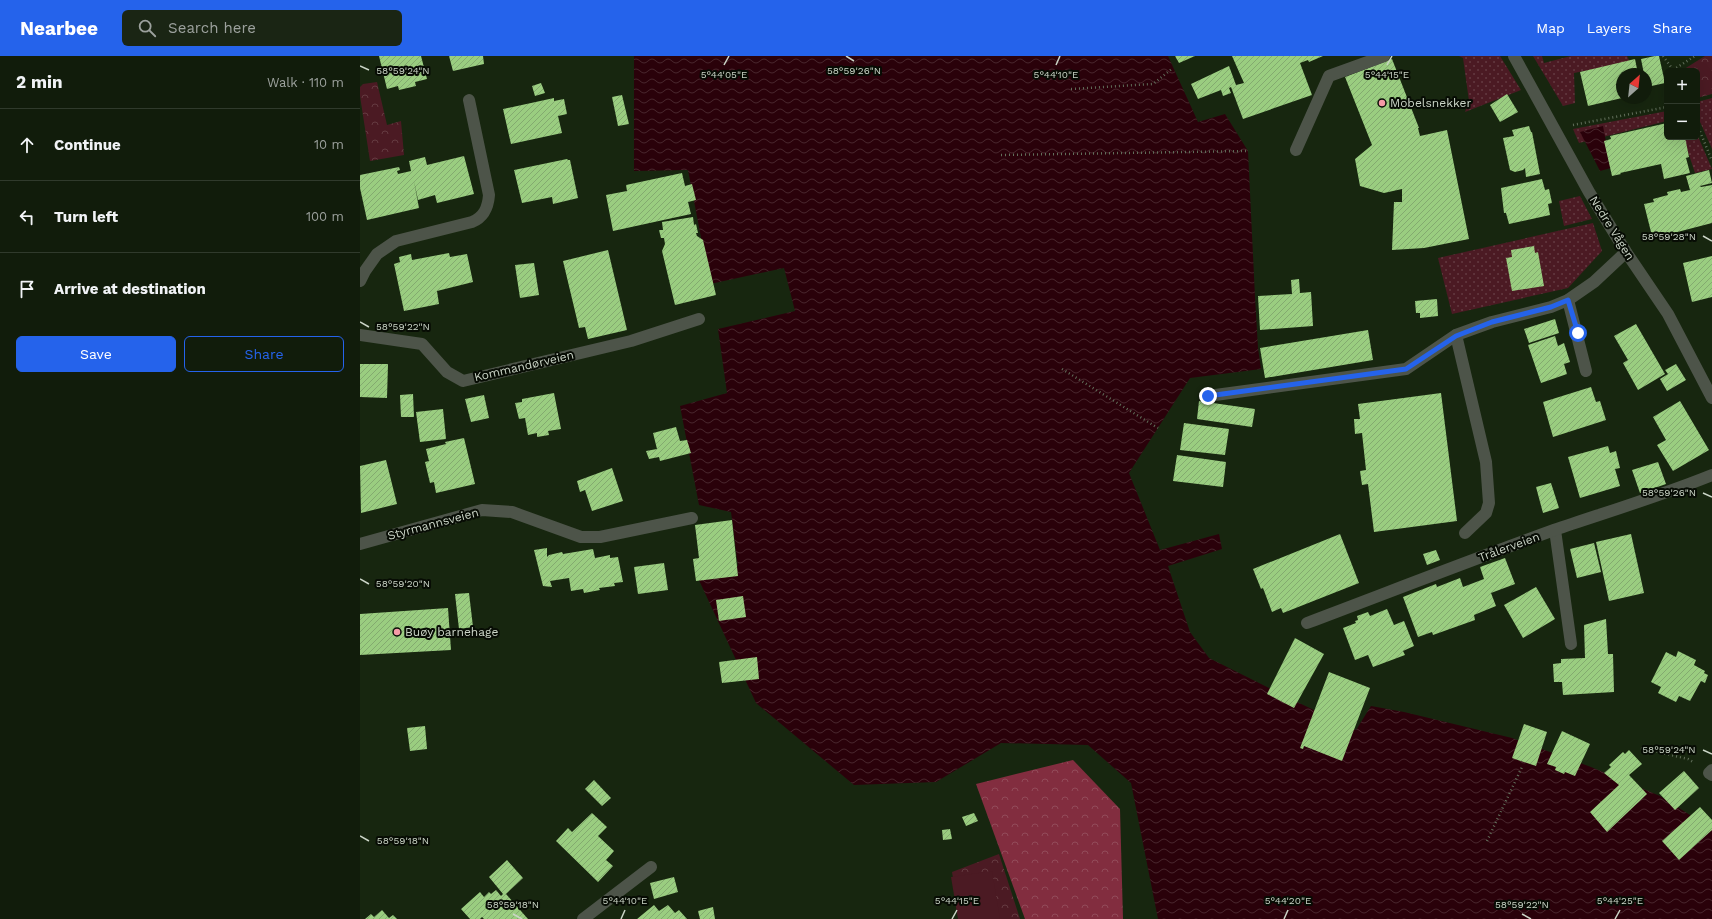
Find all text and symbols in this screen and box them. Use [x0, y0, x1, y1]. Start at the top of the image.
search box [122, 10, 402, 46]
text: Nearbee [20, 17, 98, 40]
icon: search [136, 17, 158, 39]
text: Search here [168, 19, 256, 37]
text: Map [1536, 20, 1565, 36]
text: Layers [1587, 20, 1631, 36]
text: Share [1653, 20, 1692, 36]
text: 58°59'24"N [376, 65, 430, 76]
text: 58°59'26"N [827, 65, 881, 76]
north arrow [1616, 68, 1652, 104]
map controls [1664, 68, 1700, 140]
button: + [1664, 68, 1700, 104]
text: 5°44'05"E [701, 69, 747, 80]
text: 5°44'10"E [1034, 69, 1078, 80]
text: 5°44'15"E [1365, 69, 1409, 80]
text: 2 min [16, 72, 62, 92]
text: Walk · 110 m [267, 75, 344, 90]
place label: Mobelsnekker [1390, 96, 1471, 110]
marker: Mobelsnekker [1377, 98, 1387, 108]
button: − [1664, 104, 1700, 140]
icon: ahead [16, 134, 38, 156]
text: Continue [54, 136, 121, 154]
text: 10 m [314, 137, 344, 152]
street label: Nedre Vågen [1587, 193, 1637, 263]
icon: left [16, 206, 38, 228]
text: Turn left [54, 208, 118, 226]
text: 100 m [306, 209, 344, 224]
text: 58°59'28"N [1642, 231, 1696, 242]
icon: arrive [16, 278, 38, 300]
text: Arrive at destination [54, 280, 206, 298]
text: 58°59'22"N [376, 321, 430, 332]
route start [1569, 324, 1587, 342]
button: Save [16, 336, 176, 372]
button: Share [184, 336, 344, 372]
street label: Kommandørveien [473, 348, 575, 384]
route end [1199, 387, 1217, 405]
text: 58°59'26"N [1642, 487, 1696, 498]
street label: Styrmannsveien [386, 505, 480, 543]
street label: Trålerveien [1476, 529, 1542, 565]
text: 58°59'20"N [376, 578, 430, 589]
place label: Buøy barnehage [405, 625, 498, 639]
marker: Buøy barnehage [392, 627, 402, 637]
text: 58°59'24"N [1642, 744, 1696, 755]
text: 58°59'18"N [377, 835, 429, 846]
text: 5°44'10"E [603, 895, 647, 906]
text: 5°44'15"E [935, 895, 979, 906]
text: 5°44'20"E [1265, 895, 1311, 906]
text: 5°44'25"E [1597, 895, 1643, 906]
text: 58°59'18"N [487, 899, 539, 910]
text: 58°59'22"N [1495, 899, 1549, 910]

